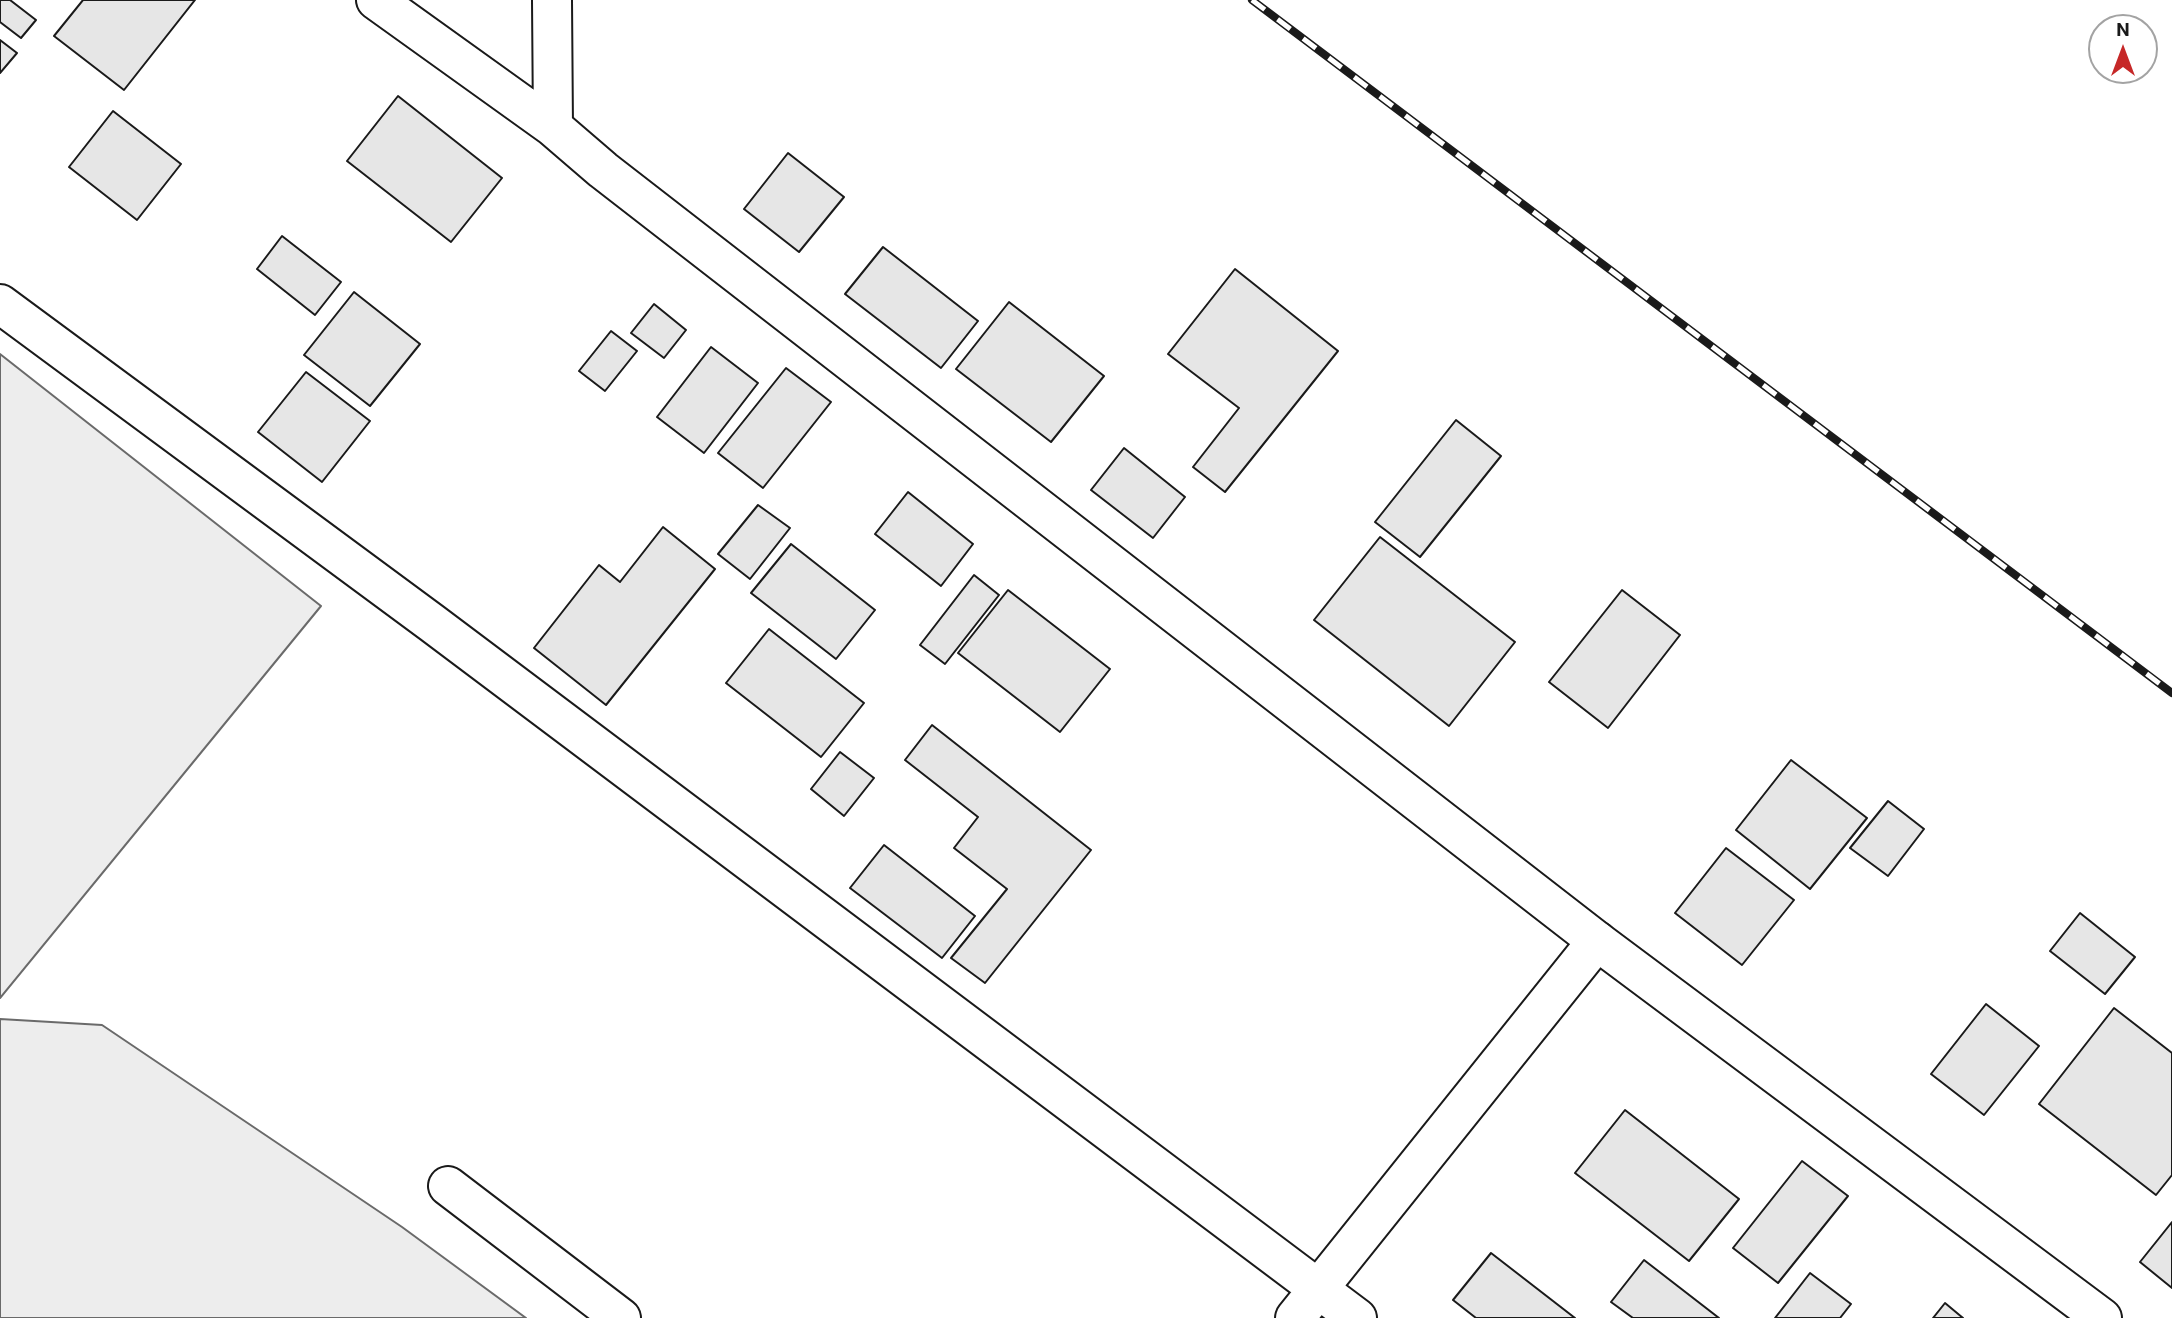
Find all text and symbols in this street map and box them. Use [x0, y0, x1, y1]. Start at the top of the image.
north arrow [2088, 14, 2158, 84]
text: N [2116, 18, 2130, 41]

